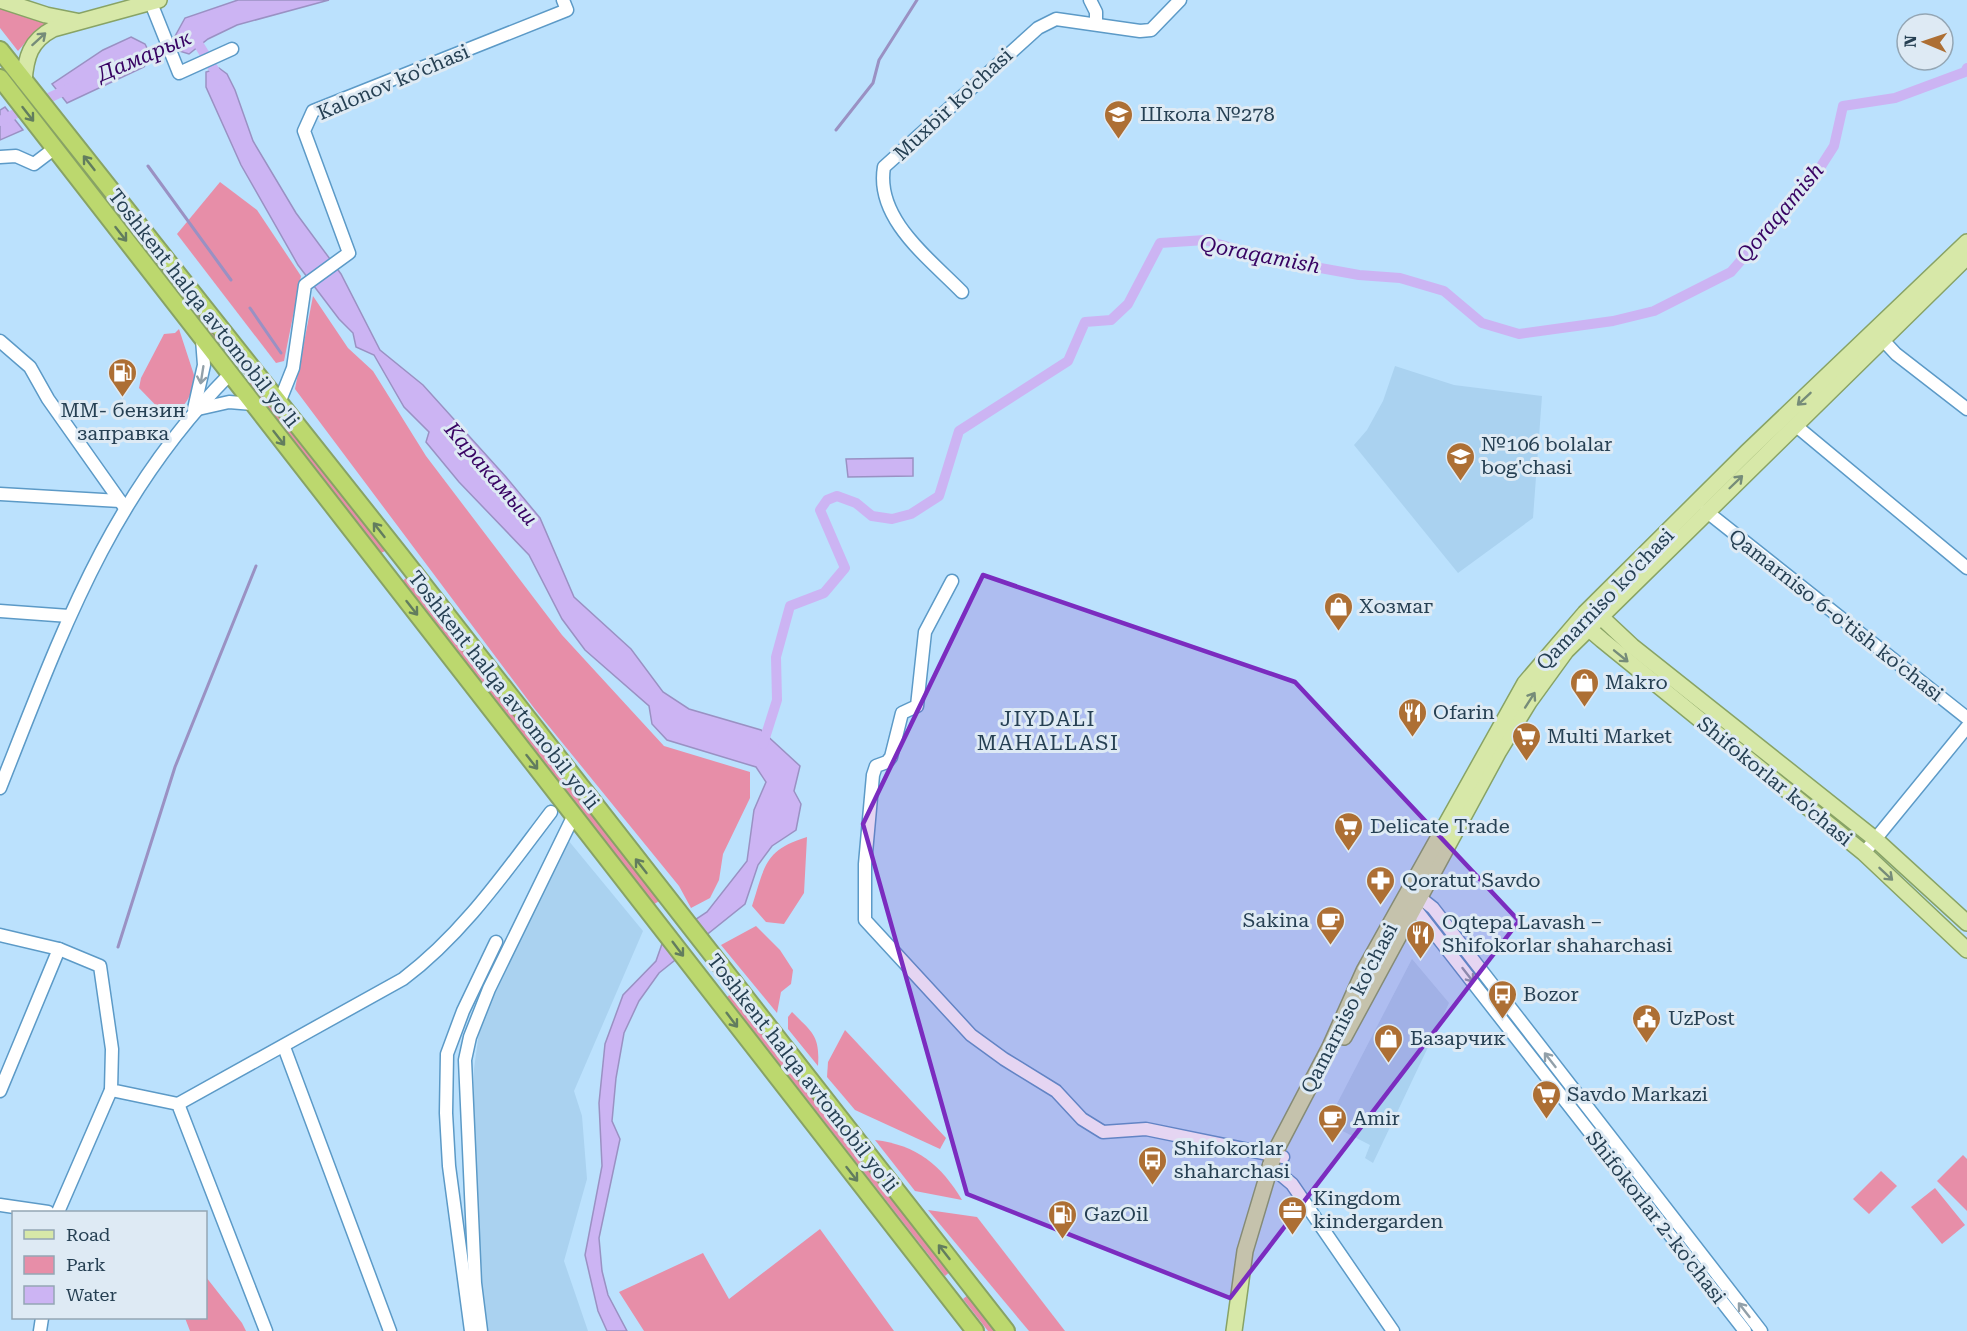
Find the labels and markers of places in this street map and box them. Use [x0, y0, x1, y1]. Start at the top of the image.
school or university icon: Школа №278 [1103, 98, 1135, 140]
place label: Школа №278 [1140, 102, 1275, 126]
fuel station icon: ММ- бензин заправка [107, 356, 139, 398]
place label: ММ- бензин заправка [60, 398, 186, 445]
place label: №106 bolalar bog'chasi [1481, 432, 1612, 479]
school or university icon: №106 bolalar bog'chasi [1444, 440, 1476, 482]
shop icon: Хозмаг [1322, 590, 1354, 632]
place label: Хозмаг [1359, 594, 1433, 618]
shop icon: Makro [1568, 666, 1600, 708]
place label: Makro [1605, 670, 1668, 694]
restaurant icon: Ofarin [1396, 696, 1428, 738]
place label: Ofarin [1433, 700, 1495, 724]
supermarket icon: Multi Market [1510, 720, 1542, 762]
place label: Multi Market [1547, 724, 1672, 748]
supermarket icon: Delicate Trade [1333, 810, 1365, 852]
place label: Delicate Trade [1370, 814, 1510, 838]
pharmacy icon: Qoratut Savdo [1365, 864, 1397, 906]
place label: Qoratut Savdo [1402, 868, 1541, 892]
cafe icon: Sakina [1314, 904, 1346, 946]
place label: Sakina [1243, 908, 1309, 932]
place label: Oqtepa Lavash – Shifokorlar shaharchasi [1442, 910, 1673, 957]
restaurant icon: Oqtepa Lavash – Shifokorlar shaharchasi [1405, 918, 1437, 960]
bus stop icon: Bozor [1486, 978, 1518, 1020]
place label: Bozor [1523, 982, 1579, 1006]
public building icon: UzPost [1631, 1002, 1663, 1044]
place label: UzPost [1668, 1006, 1735, 1030]
shop icon: Базарчик [1373, 1022, 1405, 1064]
place label: Базарчик [1410, 1026, 1506, 1050]
supermarket icon: Savdo Markazi [1530, 1078, 1562, 1120]
place label: Savdo Markazi [1567, 1082, 1708, 1106]
cafe icon: Amir [1316, 1102, 1348, 1144]
place label: Amir [1353, 1106, 1400, 1130]
place label: Shifokorlar shaharchasi [1174, 1136, 1290, 1183]
bus stop icon: Shifokorlar shaharchasi [1137, 1144, 1169, 1186]
place label: Kingdom kindergarden [1313, 1186, 1443, 1233]
office icon: Kingdom kindergarden [1276, 1194, 1308, 1236]
fuel station icon: GazOil [1047, 1198, 1079, 1240]
place label: GazOil [1084, 1202, 1149, 1226]

